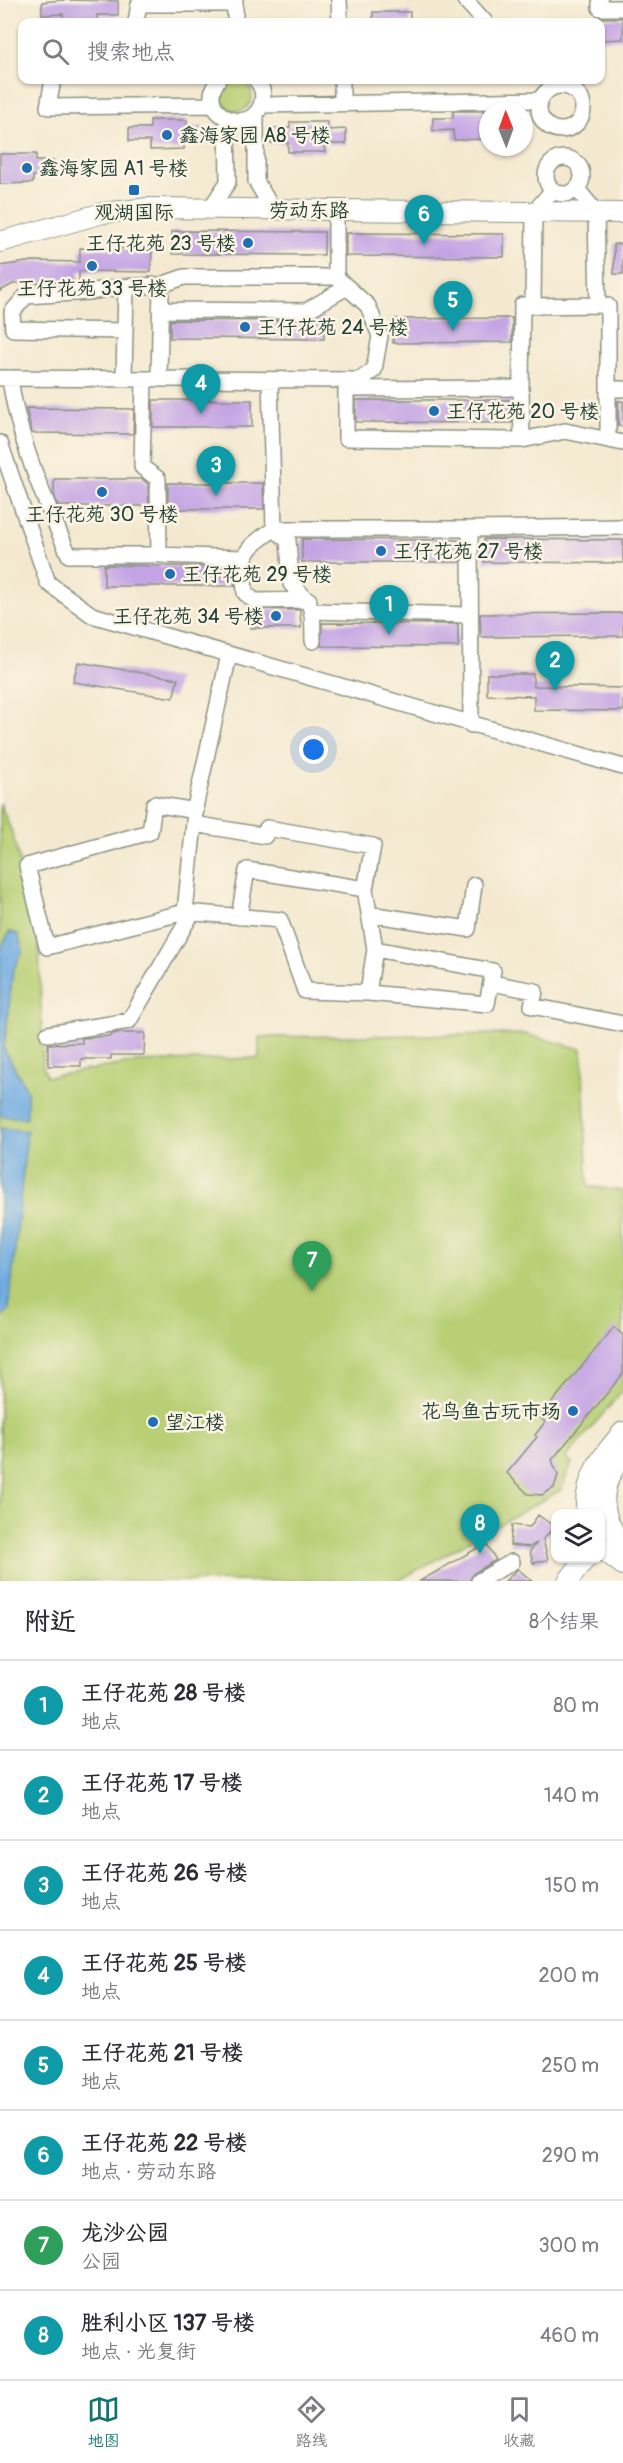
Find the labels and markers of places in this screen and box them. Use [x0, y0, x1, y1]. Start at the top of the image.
place label: 鑫海家园 A8 号楼 [179, 123, 331, 148]
marker: 鑫海家园 A8 号楼 [160, 128, 174, 142]
place label: 鑫海家园 A1 号楼 [39, 156, 188, 181]
marker: 鑫海家园 A1 号楼 [20, 161, 34, 175]
marker: 观湖国际 [127, 183, 141, 197]
pin: 6 [404, 196, 444, 245]
place label: 观湖国际 [94, 200, 174, 225]
place label: 王仔花苑 23 号楼 [86, 231, 236, 256]
marker: 王仔花苑 23 号楼 [241, 236, 255, 250]
marker: 王仔花苑 33 号楼 [85, 259, 99, 273]
place label: 王仔花苑 33 号楼 [17, 276, 168, 301]
pin: 5 [434, 282, 472, 331]
place label: 王仔花苑 24 号楼 [257, 315, 408, 340]
marker: 王仔花苑 24 号楼 [238, 320, 252, 334]
pin: 4 [182, 364, 220, 414]
place label: 王仔花苑 20 号楼 [446, 399, 600, 424]
marker: 王仔花苑 20 号楼 [427, 404, 441, 418]
pin: 3 [196, 446, 236, 496]
marker: 王仔花苑 30 号楼 [95, 485, 109, 499]
place label: 王仔花苑 30 号楼 [25, 502, 179, 527]
place label: 王仔花苑 27 号楼 [393, 539, 543, 564]
marker: 王仔花苑 27 号楼 [374, 544, 388, 558]
place label: 王仔花苑 29 号楼 [182, 562, 332, 587]
marker: 王仔花苑 29 号楼 [163, 567, 177, 581]
pin: 1 [370, 586, 408, 635]
place label: 王仔花苑 34 号楼 [113, 604, 264, 629]
marker: 王仔花苑 34 号楼 [269, 609, 283, 623]
pin: 2 [536, 642, 574, 691]
pin: 7 [292, 1242, 332, 1291]
place label: 花鸟鱼古玩市场 [421, 1399, 561, 1424]
marker: 花鸟鱼古玩市场 [566, 1404, 580, 1418]
place label: 望江楼 [165, 1410, 225, 1435]
marker: 望江楼 [146, 1415, 160, 1429]
pin: 8 [460, 1504, 500, 1554]

